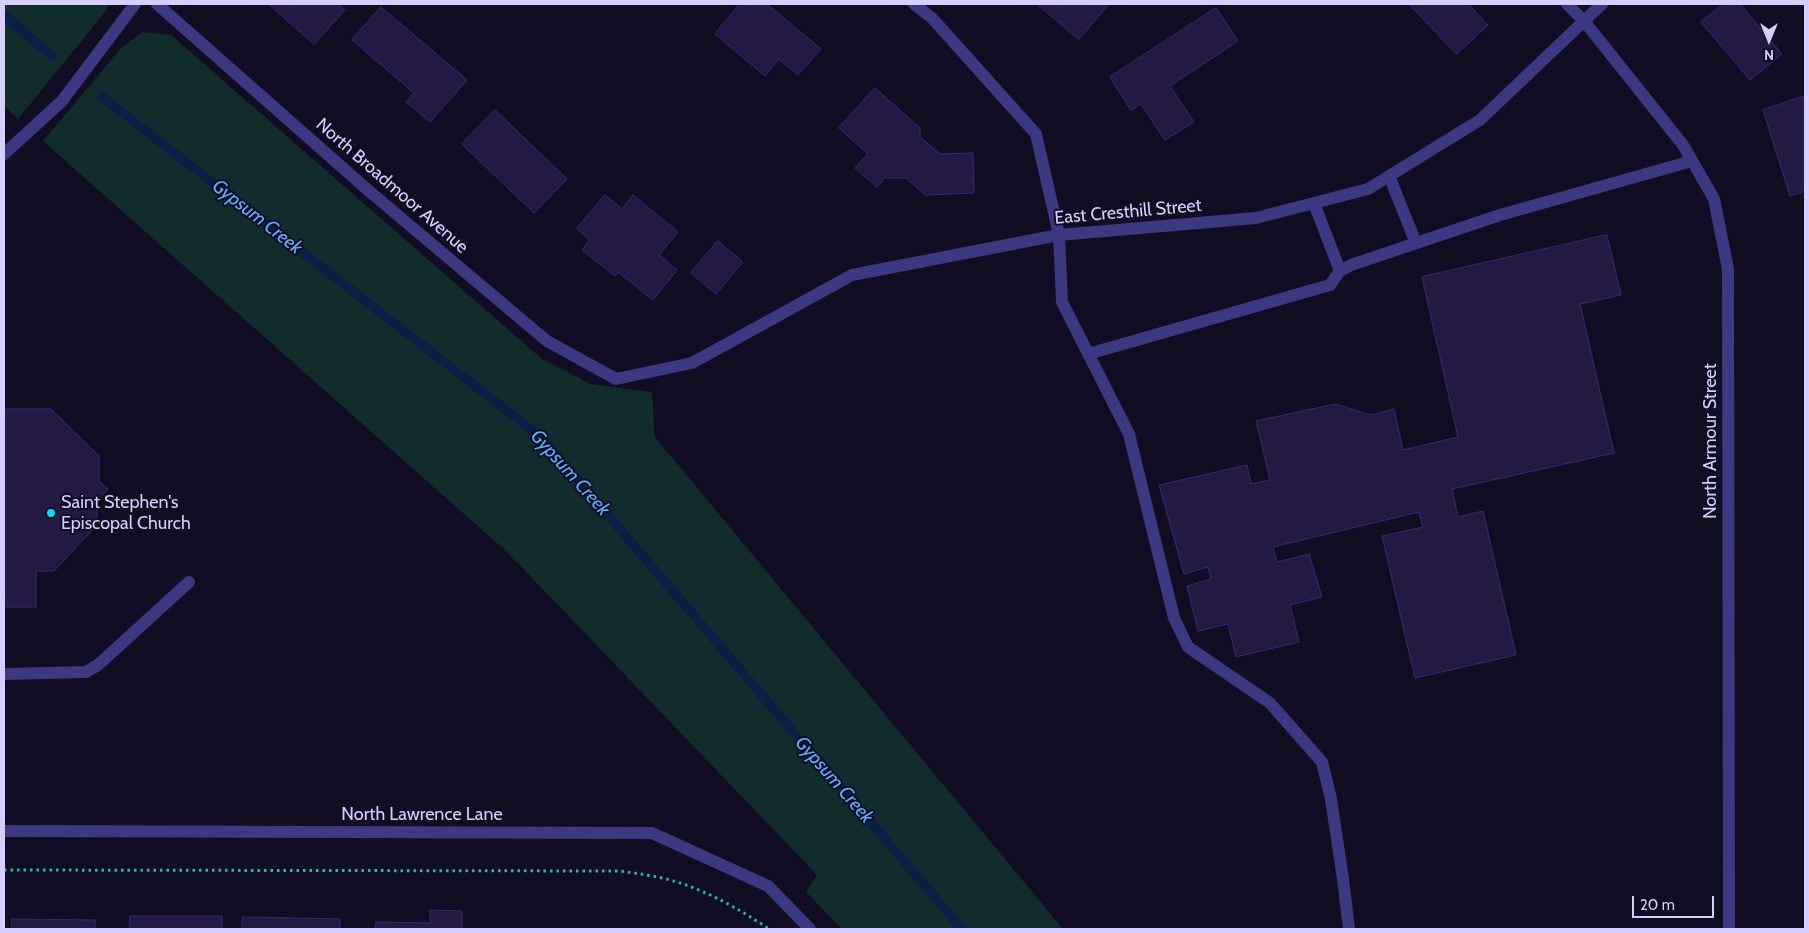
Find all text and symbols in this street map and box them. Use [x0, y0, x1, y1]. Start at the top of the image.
north arrow [1744, 15, 1794, 65]
text: N [1764, 46, 1774, 64]
street label: North Broadmoor Avenue [311, 114, 473, 258]
water label: Gypsum Creek [207, 175, 307, 259]
street label: East Cresthill Street [1053, 195, 1203, 229]
street label: North Armour Street [1700, 363, 1722, 519]
water label: Gypsum Creek [525, 425, 615, 521]
place label: Saint Stephen's Episcopal Church [61, 492, 191, 534]
marker: Saint Stephen's Episcopal Church [45, 507, 57, 519]
water label: Gypsum Creek [790, 732, 878, 828]
street label: North Lawrence Lane [341, 804, 503, 826]
scale bar [1634, 886, 1716, 918]
text: 20 m [1640, 896, 1675, 914]

